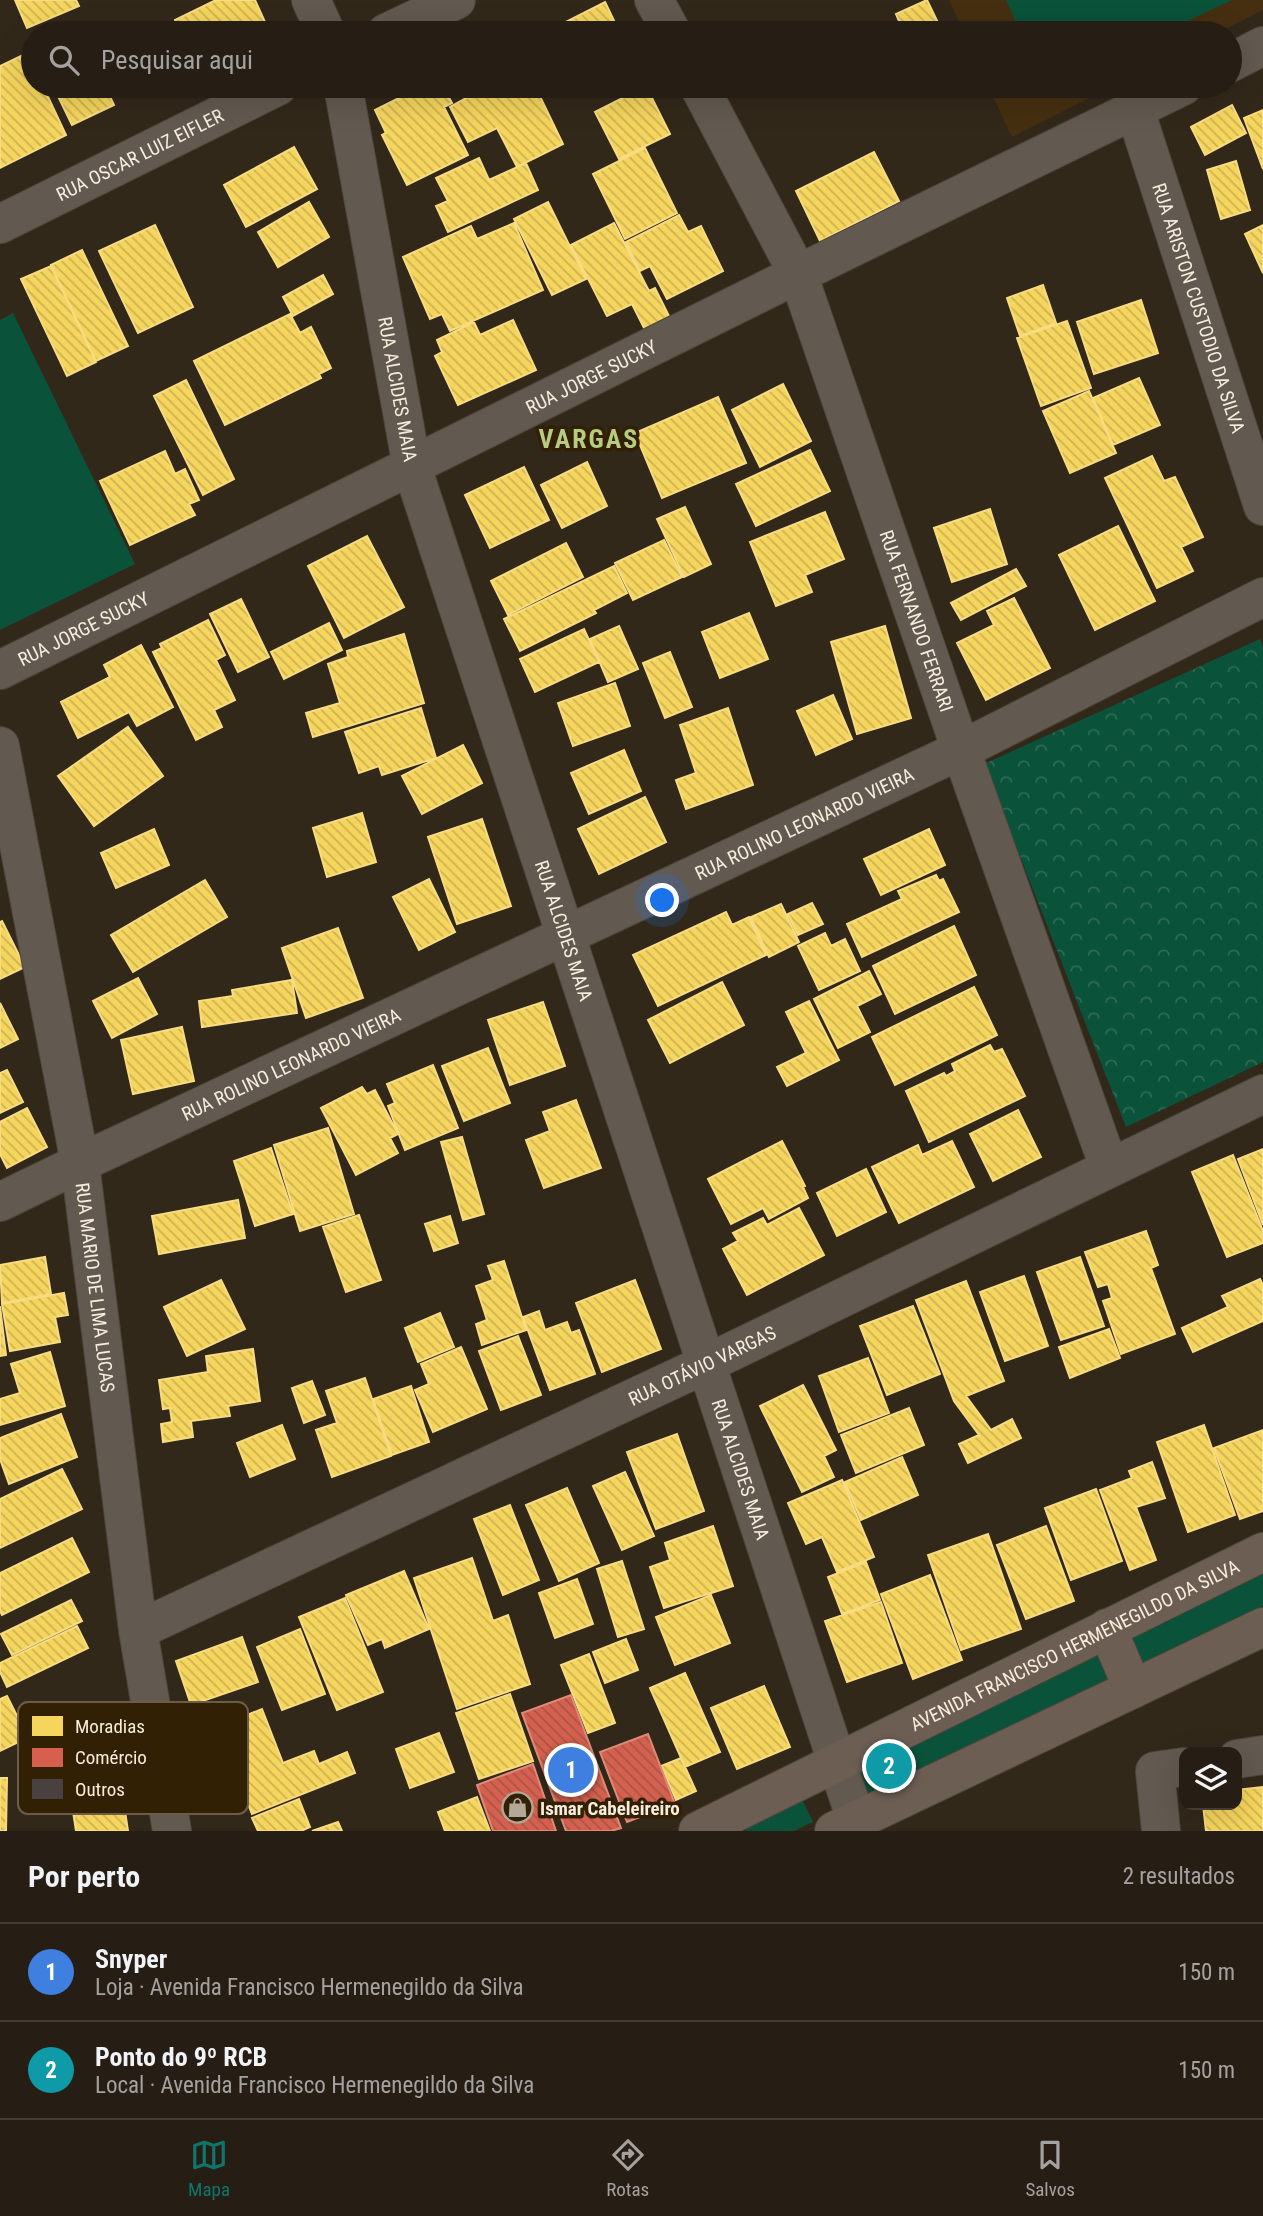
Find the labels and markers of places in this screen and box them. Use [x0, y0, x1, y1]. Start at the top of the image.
pin: 2 [866, 1740, 912, 1792]
pin: 1 [548, 1744, 594, 1796]
shop icon: Ismar Cabeleireiro [500, 1791, 534, 1825]
place label: Ismar Cabeleireiro [540, 1797, 680, 1820]

